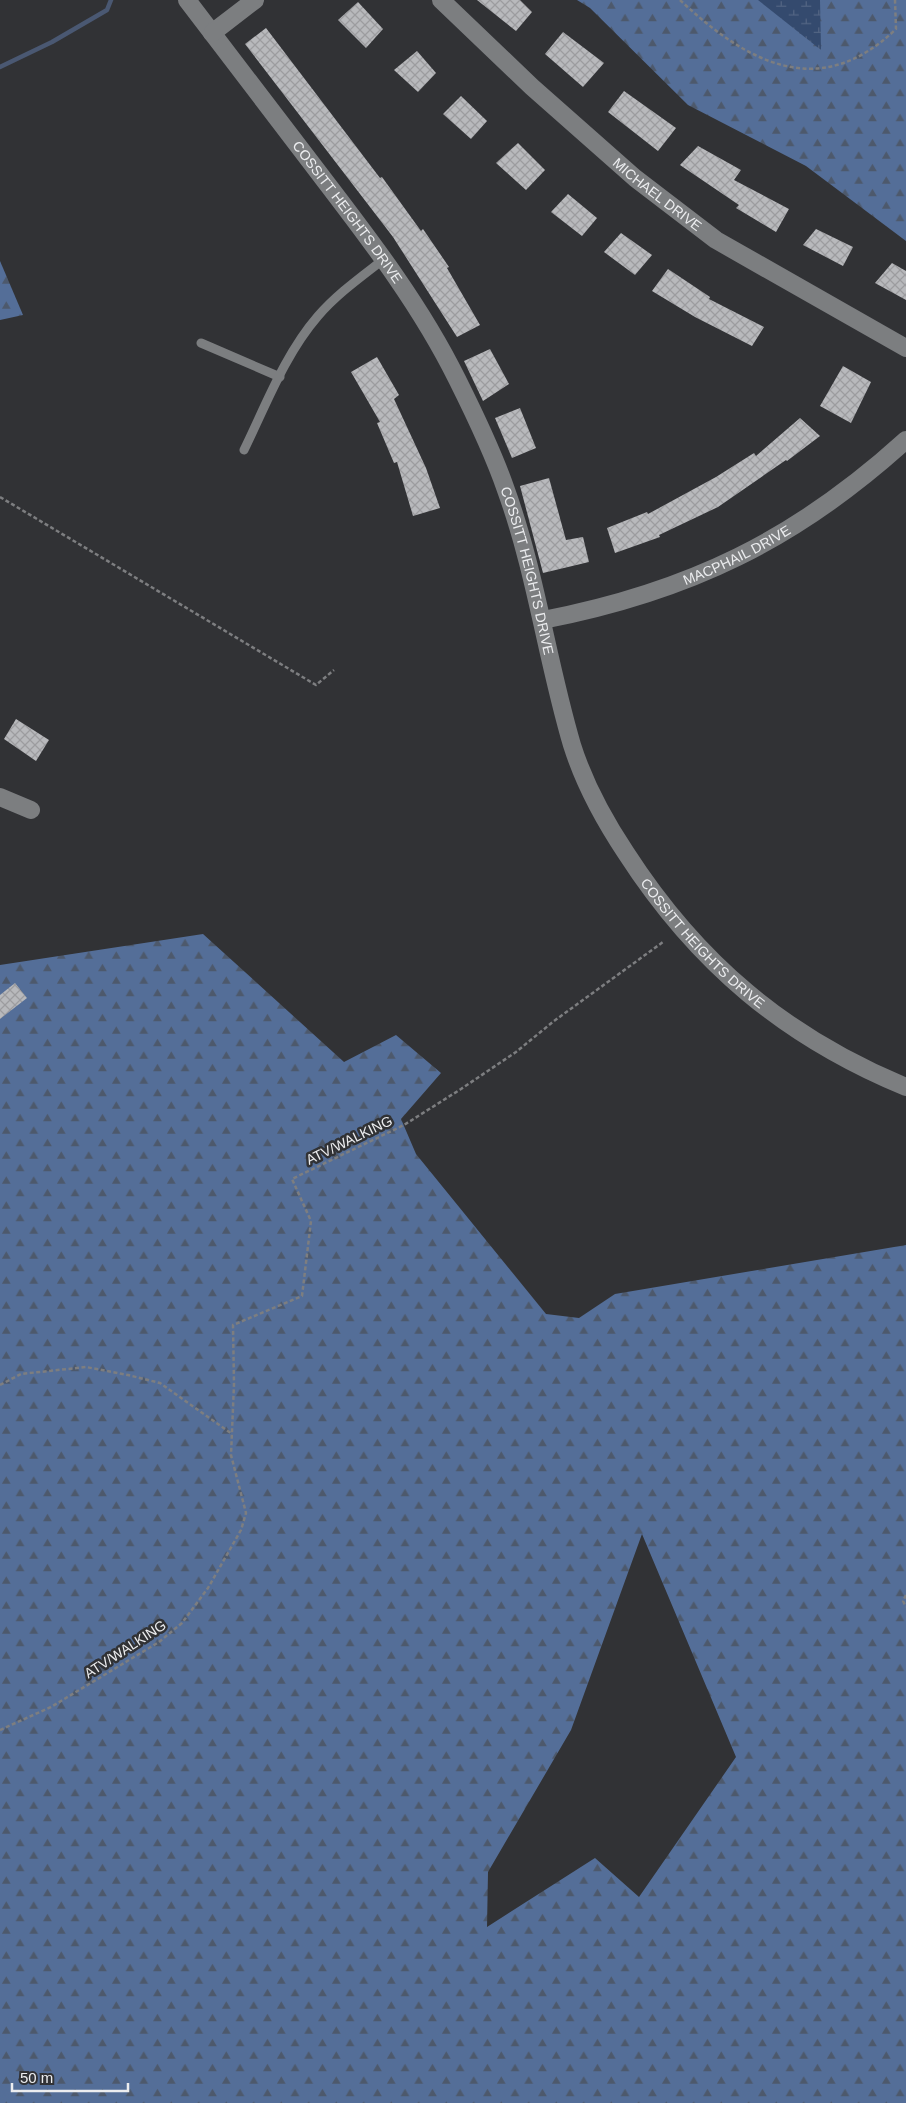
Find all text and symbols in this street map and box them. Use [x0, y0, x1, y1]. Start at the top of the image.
street label: COSSITT HEIGHTS DRIVE [289, 138, 406, 286]
street label: MICHAEL DRIVE [610, 154, 705, 234]
street label: COSSITT HEIGHTS DRIVE [497, 484, 557, 656]
street label: MACPHAIL DRIVE [681, 522, 793, 588]
street label: COSSITT HEIGHTS DRIVE [638, 875, 768, 1011]
street label: ATV/WALKING [303, 1112, 395, 1168]
street label: ATV/WALKING [81, 1617, 169, 1681]
scale bar [12, 2060, 129, 2092]
text: 50 m [20, 2069, 53, 2086]

